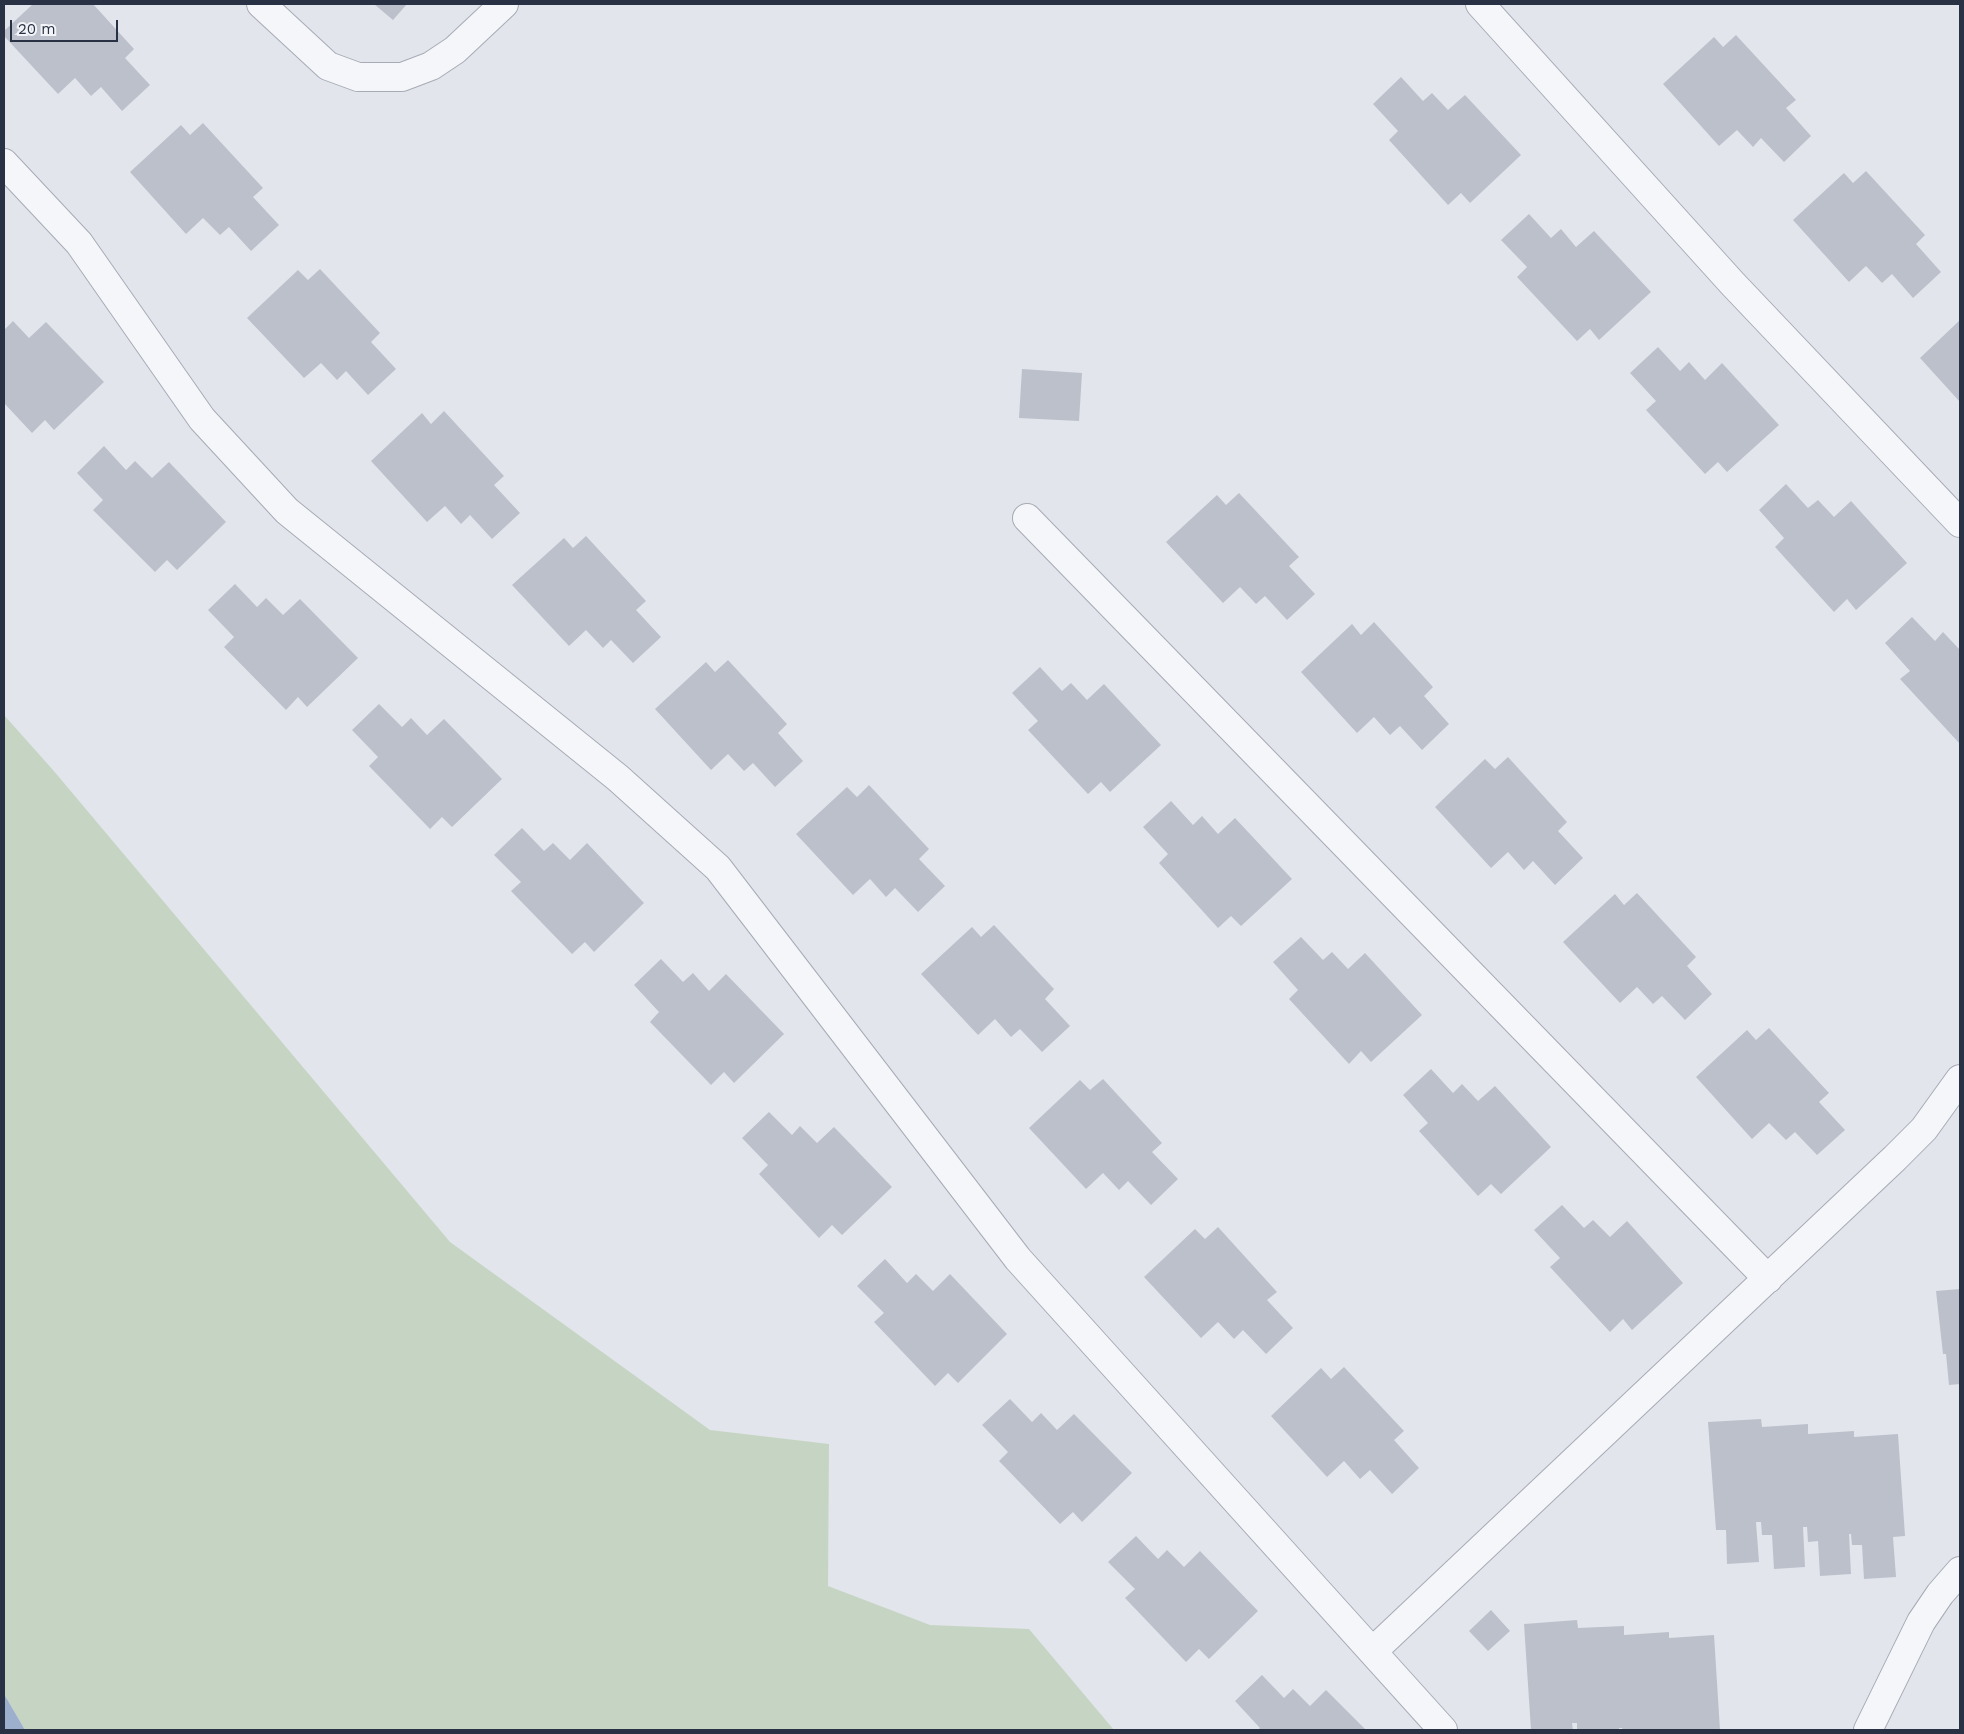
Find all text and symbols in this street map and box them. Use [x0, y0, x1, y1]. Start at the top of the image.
scale bar [12, 10, 120, 42]
text: 20 m [18, 20, 56, 38]

